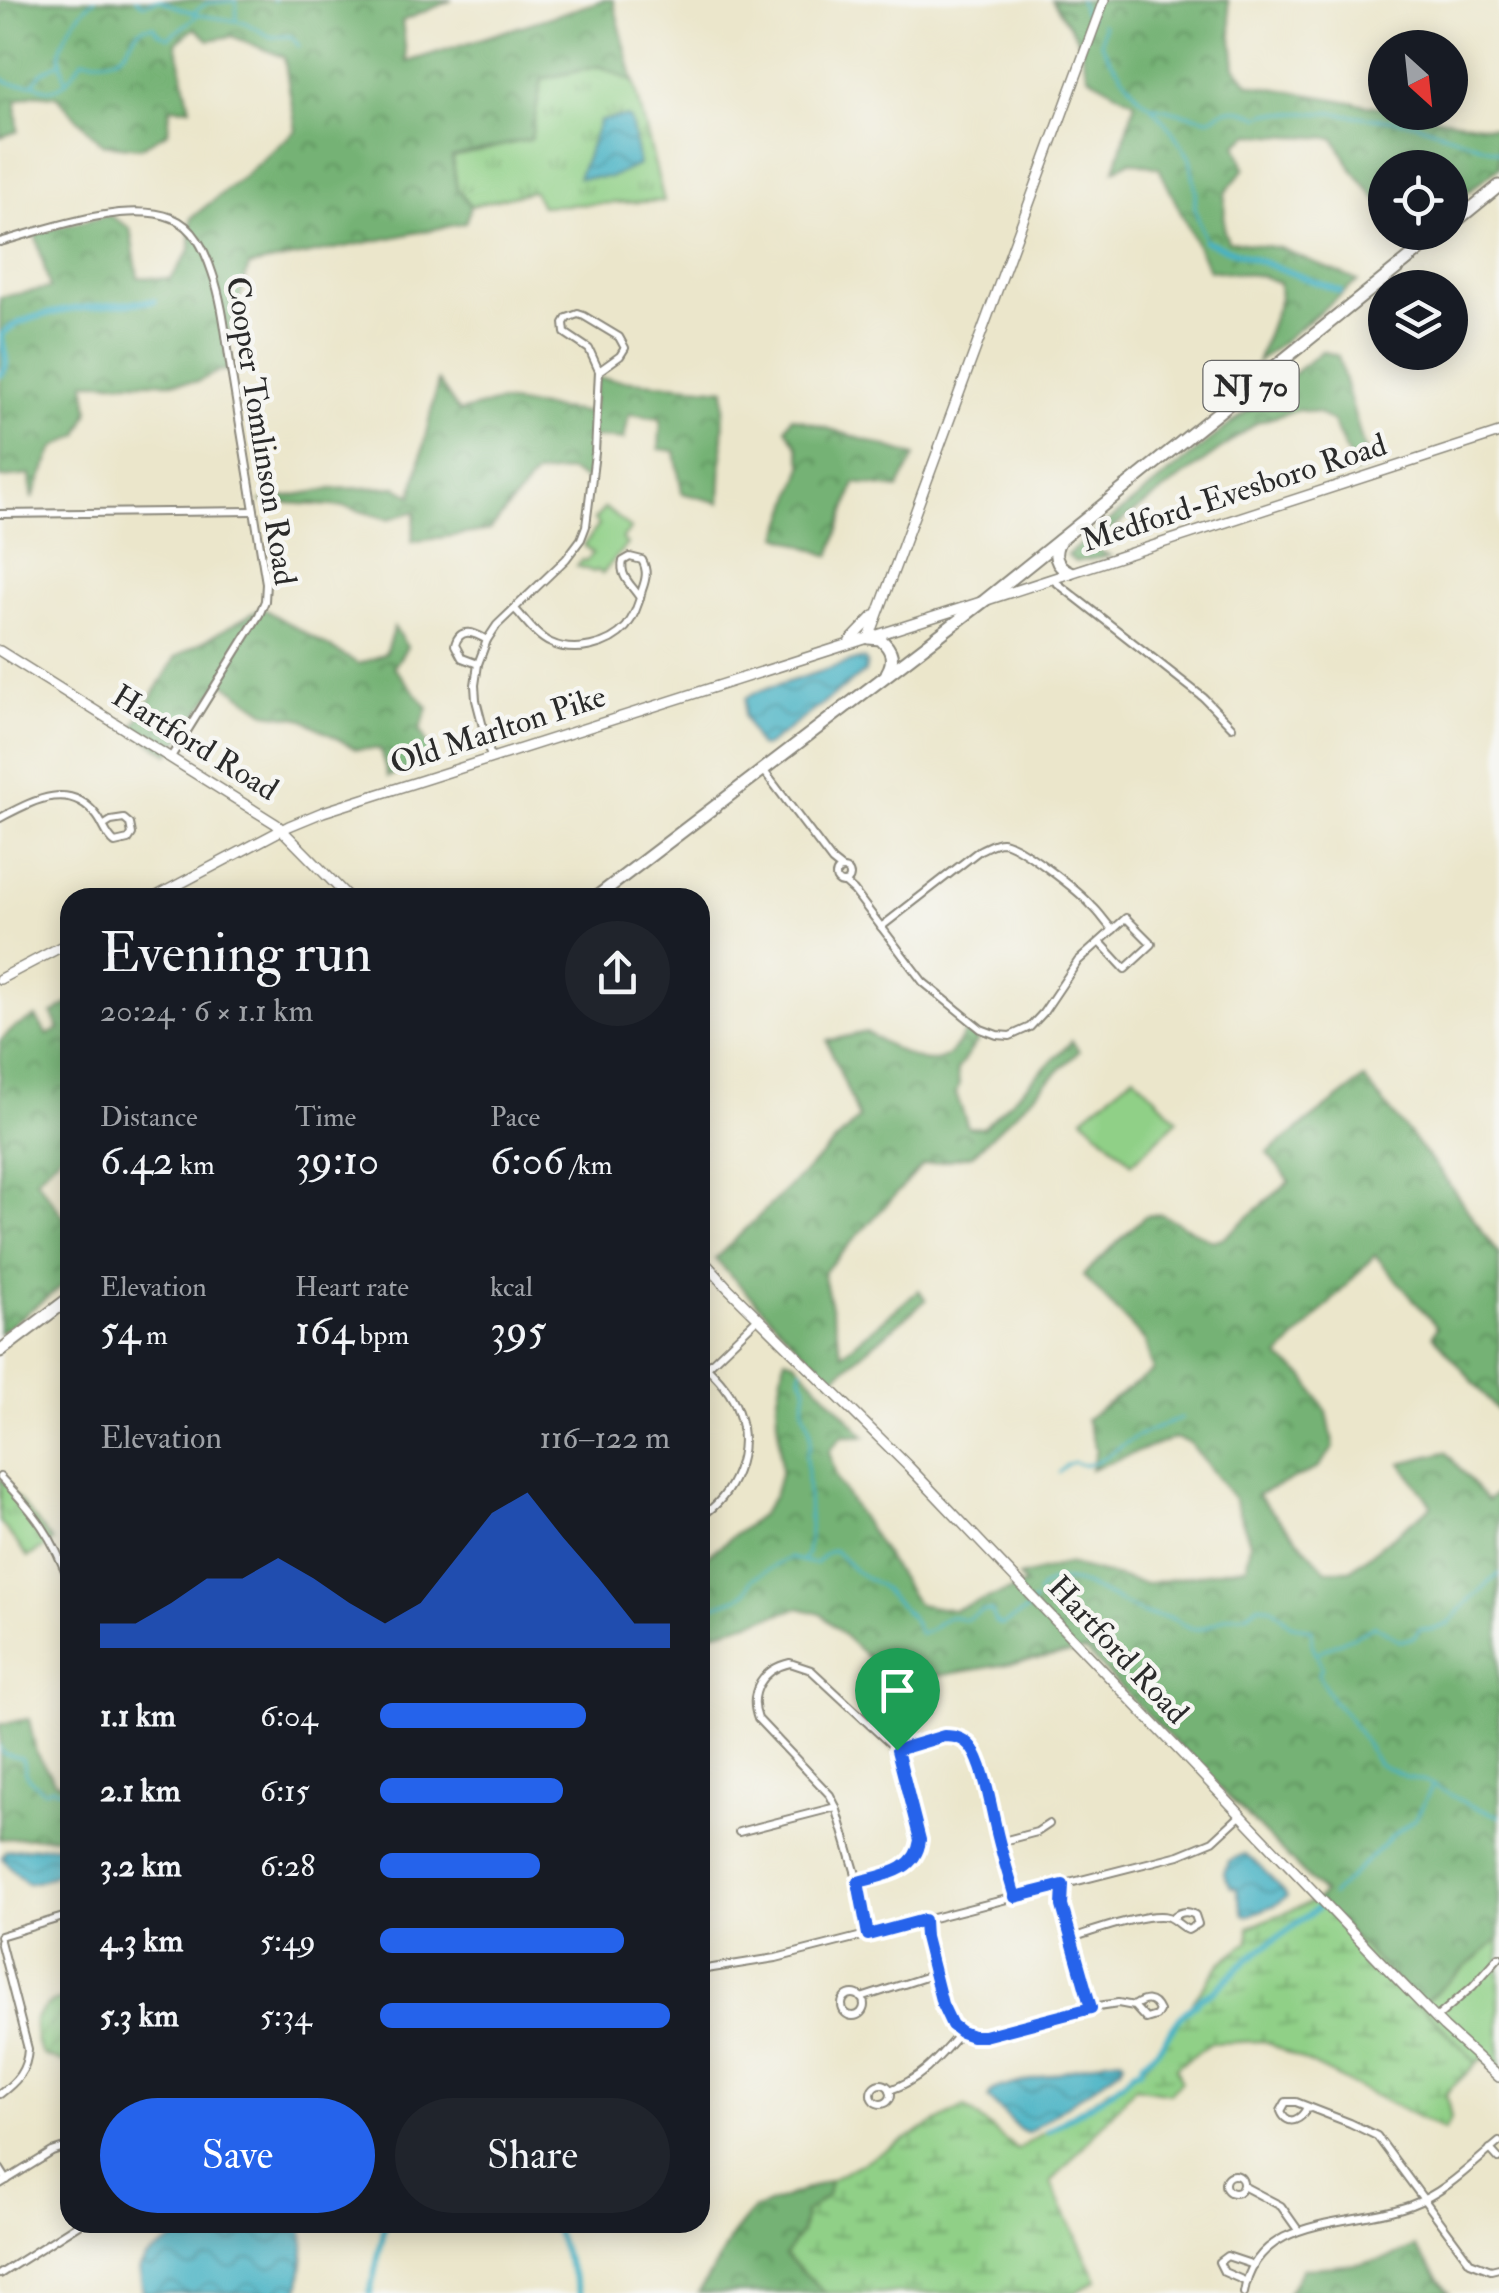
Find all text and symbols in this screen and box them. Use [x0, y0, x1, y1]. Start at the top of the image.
north arrow [1368, 30, 1468, 130]
map controls [1368, 30, 1468, 370]
button: locate [1368, 150, 1468, 250]
button: layers [1368, 270, 1468, 370]
street label: Cooper Tomlinson Road [217, 274, 305, 588]
road number: NJ 70 [1204, 361, 1298, 411]
street label: Medford-Evesboro Road [1076, 425, 1392, 561]
street label: Hartford Road [105, 676, 286, 810]
street label: Old Marlton Pike [385, 676, 611, 784]
text: Evening run [100, 919, 372, 988]
button: share [565, 921, 670, 1026]
text: 20:24 · 6 × 1.1 km [100, 991, 313, 1031]
text: Distance [100, 1100, 198, 1135]
text: Time [295, 1100, 356, 1135]
text: Pace [490, 1100, 540, 1135]
text: 6.42 [100, 1135, 174, 1187]
text: 39:10 [295, 1135, 379, 1187]
text: 6:06 [490, 1135, 564, 1187]
text: km [174, 1148, 215, 1183]
text: /km [564, 1148, 612, 1183]
text: Elevation [100, 1270, 207, 1305]
text: Heart rate [295, 1270, 409, 1305]
text: kcal [490, 1270, 533, 1305]
text: 54 [100, 1305, 140, 1357]
text: 164 [295, 1305, 354, 1357]
text: 395 [490, 1305, 546, 1357]
text: m [140, 1318, 168, 1353]
text: bpm [354, 1318, 409, 1353]
text: Elevation [100, 1418, 222, 1458]
text: 116–122 m [540, 1418, 670, 1458]
street label: Hartford Road [1039, 1567, 1197, 1733]
pin [855, 1648, 940, 1751]
icon: arrive [870, 1663, 925, 1718]
text: 1.1 km [100, 1696, 176, 1736]
text: 6:04 [260, 1696, 318, 1736]
text: 2.1 km [100, 1771, 181, 1811]
text: 6:15 [260, 1771, 309, 1811]
text: 3.2 km [100, 1846, 182, 1886]
text: 6:28 [260, 1846, 315, 1886]
text: 4.3 km [100, 1921, 183, 1961]
text: 5:49 [260, 1921, 316, 1961]
text: 5.3 km [100, 1996, 179, 2036]
text: 5:34 [260, 1996, 311, 2036]
button: Save [100, 2098, 375, 2213]
button: Share [395, 2098, 670, 2213]

